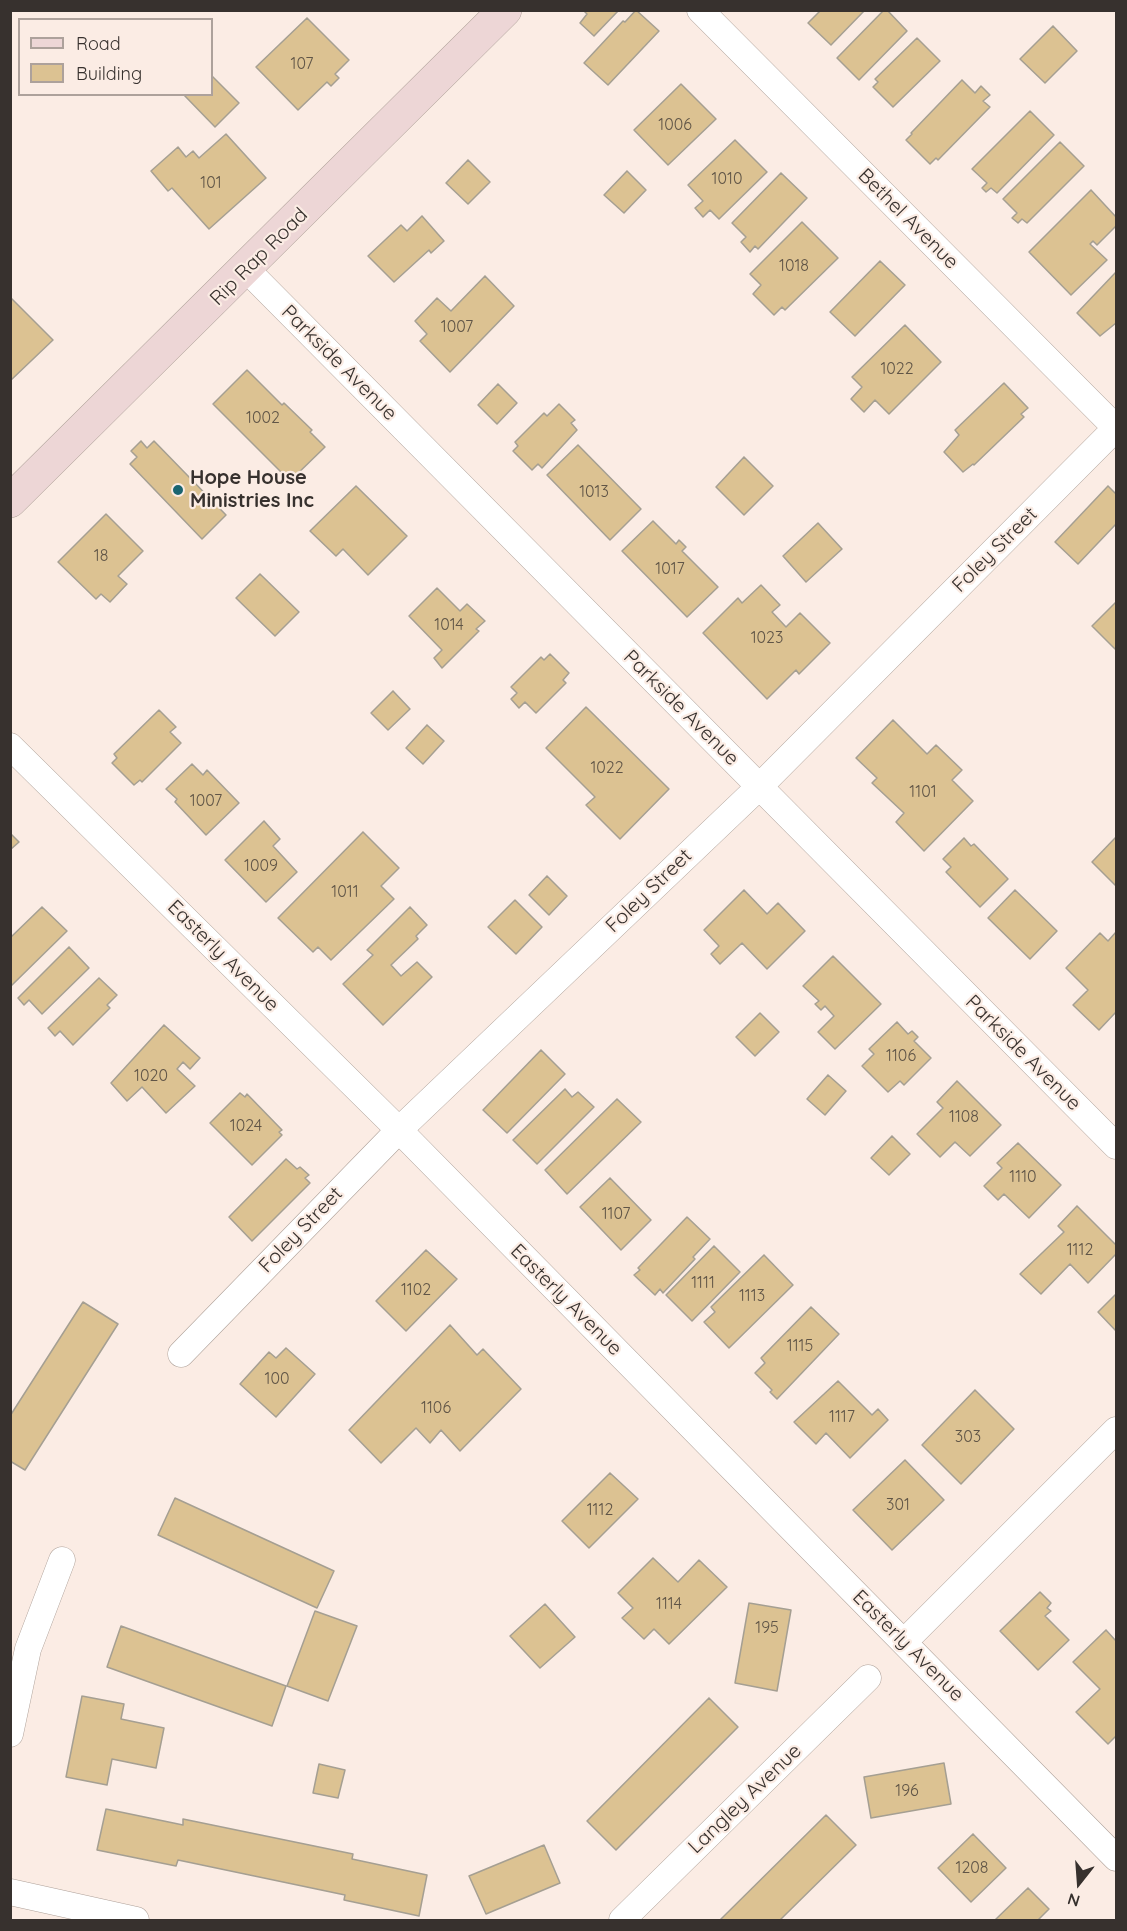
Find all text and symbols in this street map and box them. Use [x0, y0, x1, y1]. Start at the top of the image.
legend [18, 18, 213, 96]
text: Road [76, 32, 121, 55]
house number: 107 [291, 54, 313, 74]
text: Building [76, 62, 142, 85]
house number: 1006 [658, 115, 692, 135]
street label: Bethel Avenue [853, 164, 963, 274]
house number: 1010 [712, 169, 742, 189]
house number: 101 [200, 173, 222, 193]
street label: Rip Rap Road [205, 203, 313, 311]
house number: 1018 [779, 256, 809, 276]
street label: Parkside Avenue [276, 300, 402, 426]
house number: 1007 [441, 317, 473, 337]
house number: 1022 [880, 359, 914, 379]
house number: 1002 [246, 408, 280, 428]
place label: Hope House Ministries Inc [190, 466, 314, 513]
house number: 1013 [579, 482, 609, 502]
marker: Hope House Ministries Inc [171, 483, 185, 497]
street label: Foley Street [948, 503, 1042, 597]
house number: 18 [94, 546, 108, 566]
house number: 1017 [655, 559, 685, 579]
house number: 1014 [434, 615, 464, 635]
house number: 1023 [751, 628, 783, 648]
street label: Parkside Avenue [618, 645, 744, 771]
house number: 1022 [590, 758, 624, 778]
house number: 1101 [909, 782, 937, 802]
house number: 1007 [190, 791, 222, 811]
street label: Foley Street [601, 844, 697, 938]
house number: 1009 [244, 856, 278, 876]
house number: 1011 [331, 882, 359, 902]
street label: Easterly Avenue [162, 895, 284, 1017]
street label: Parkside Avenue [960, 990, 1086, 1116]
house number: 1106 [886, 1046, 916, 1066]
house number: 1020 [134, 1066, 168, 1086]
house number: 1108 [949, 1107, 979, 1127]
house number: 1024 [230, 1116, 262, 1136]
house number: 1110 [1009, 1167, 1037, 1187]
street label: Foley Street [254, 1182, 348, 1278]
house number: 1107 [602, 1204, 630, 1224]
street label: Easterly Avenue [505, 1239, 627, 1361]
house number: 1112 [1067, 1240, 1093, 1260]
house number: 1111 [691, 1273, 715, 1293]
house number: 1102 [401, 1280, 431, 1300]
house number: 1113 [739, 1286, 765, 1306]
house number: 1115 [787, 1336, 813, 1356]
house number: 100 [265, 1369, 289, 1389]
house number: 1106 [421, 1398, 451, 1418]
house number: 1117 [829, 1407, 855, 1427]
house number: 303 [955, 1427, 981, 1447]
house number: 301 [886, 1495, 910, 1515]
house number: 1112 [587, 1500, 613, 1520]
street label: Easterly Avenue [847, 1585, 969, 1707]
house number: 1114 [656, 1594, 682, 1614]
house number: 195 [755, 1618, 779, 1638]
street label: Langley Avenue [684, 1739, 806, 1859]
house number: 196 [895, 1781, 919, 1801]
north arrow [1049, 1853, 1109, 1913]
house number: 1208 [956, 1858, 988, 1878]
text: N [1065, 1889, 1082, 1911]

